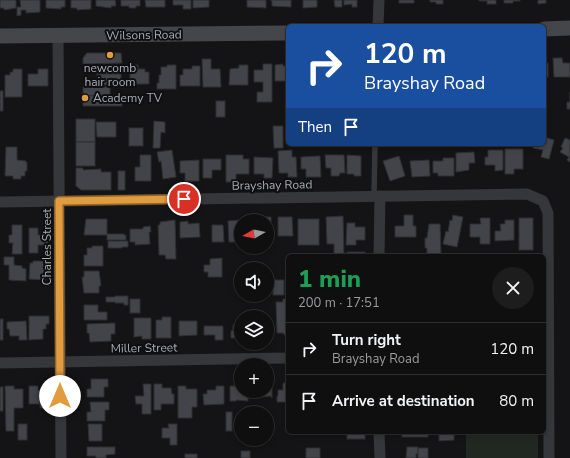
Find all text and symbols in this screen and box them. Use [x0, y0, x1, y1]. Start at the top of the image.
street label: Wilsons Road [106, 26, 182, 44]
text: 120 m [364, 35, 447, 73]
icon: right [298, 40, 350, 92]
marker: newcomb hair room [105, 50, 115, 60]
place label: newcomb hair room [84, 60, 136, 90]
text: Brayshay Road [364, 71, 485, 95]
place label: Academy TV [93, 90, 163, 106]
marker: Academy TV [80, 93, 90, 103]
icon: arrive [340, 116, 362, 138]
text: Then [298, 117, 332, 137]
street label: Brayshay Road [231, 176, 313, 194]
pin [167, 182, 201, 216]
icon: arrive [173, 188, 195, 210]
street label: Charles Street [39, 208, 55, 286]
north arrow [234, 214, 274, 254]
map controls [234, 214, 274, 446]
button: sound [234, 262, 274, 302]
text: 1 min [298, 263, 361, 295]
button: close [492, 267, 534, 309]
text: 200 m · 17:51 [298, 294, 380, 312]
button: layers [234, 310, 274, 350]
text: Turn right [332, 330, 401, 350]
icon: right [298, 338, 320, 360]
street label: Miller Street [111, 339, 178, 357]
text: 120 m [490, 339, 534, 359]
text: Brayshay Road [332, 350, 420, 368]
button: + [234, 358, 274, 398]
position arrow [39, 375, 81, 417]
icon: arrive [298, 390, 320, 412]
text: Arrive at destination [332, 391, 475, 411]
text: 80 m [499, 391, 534, 411]
button: − [234, 406, 274, 446]

